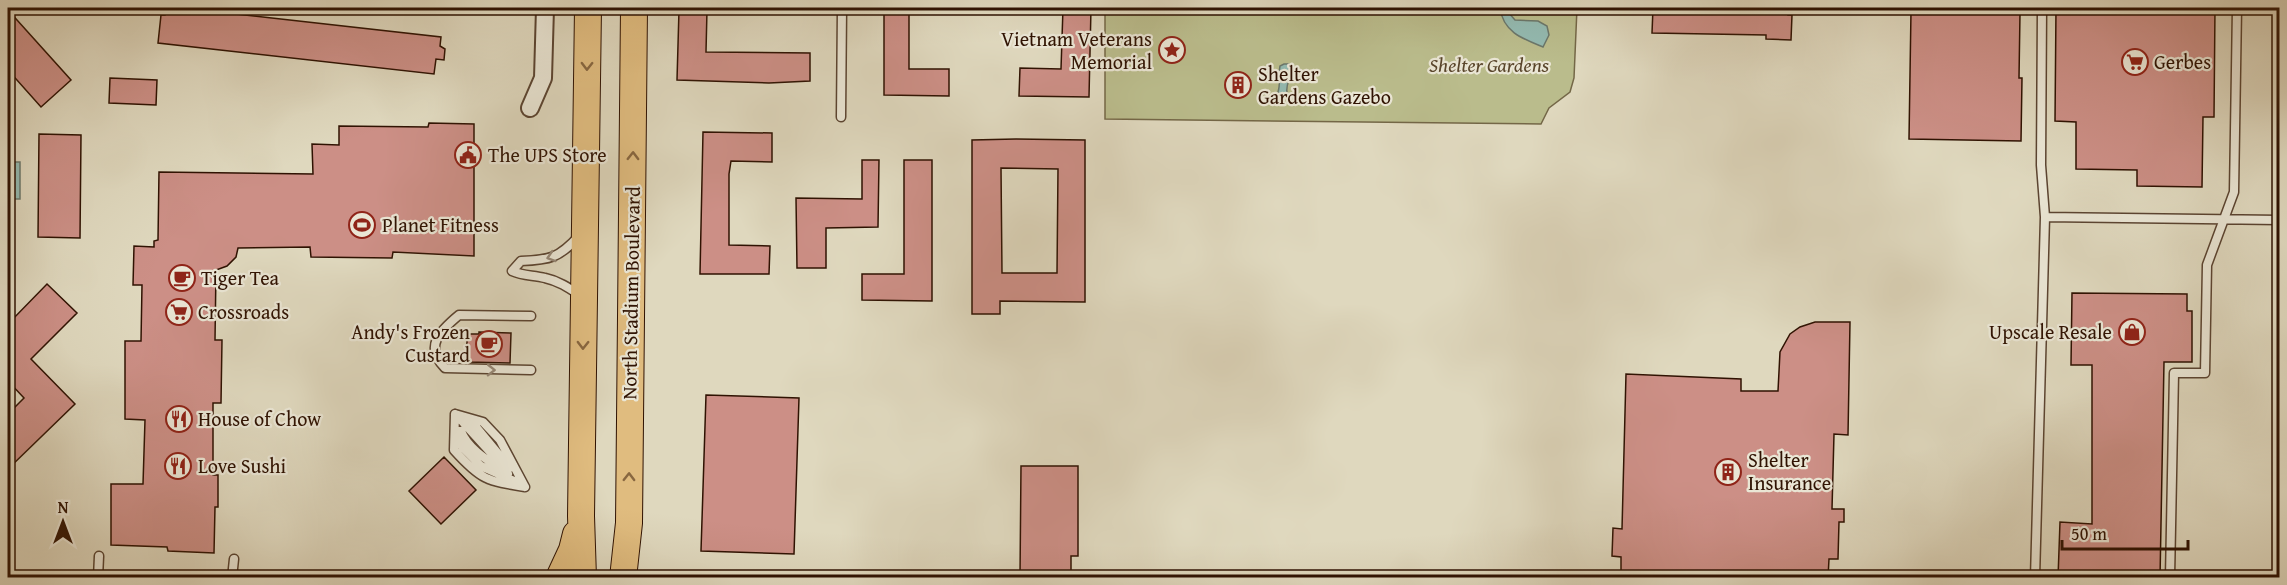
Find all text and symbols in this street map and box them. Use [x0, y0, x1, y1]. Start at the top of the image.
place label: Vietnam Veterans Memorial [1001, 24, 1152, 76]
place icon: Vietnam Veterans Memorial [1157, 35, 1187, 65]
supermarket icon: Gerbes [2120, 47, 2150, 77]
place label: Gerbes [2154, 47, 2211, 76]
park label: Shelter Gardens [1429, 50, 1550, 79]
place label: Shelter Gardens Gazebo [1258, 59, 1391, 111]
one-way arrow [581, 61, 593, 70]
building icon: Shelter Gardens Gazebo [1223, 70, 1253, 100]
public building icon: The UPS Store [453, 140, 483, 170]
place label: The UPS Store [488, 140, 607, 169]
one-way arrow [627, 152, 639, 161]
street label: North Stadium Boulevard [614, 186, 647, 400]
sports icon: Planet Fitness [347, 210, 377, 240]
place label: Planet Fitness [382, 210, 499, 239]
one-way arrow [546, 250, 557, 262]
cafe icon: Tiger Tea [167, 263, 197, 293]
place label: Tiger Tea [201, 263, 280, 292]
supermarket icon: Crossroads [164, 297, 194, 327]
place label: Crossroads [198, 297, 289, 326]
place label: Andy's Frozen Custard [351, 317, 470, 369]
place label: Upscale Resale [1989, 317, 2112, 346]
shop icon: Upscale Resale [2117, 317, 2147, 347]
cafe icon: Andy's Frozen Custard [474, 329, 504, 359]
one-way arrow [577, 340, 589, 349]
one-way arrow [487, 364, 496, 376]
restaurant icon: House of Chow [164, 404, 194, 434]
place label: House of Chow [198, 404, 322, 433]
place label: Shelter Insurance [1748, 445, 1831, 497]
restaurant icon: Love Sushi [163, 451, 193, 481]
place label: Love Sushi [198, 451, 287, 480]
building icon: Shelter Insurance [1713, 457, 1743, 487]
one-way arrow [623, 473, 635, 482]
north arrow [33, 492, 93, 552]
text: N [58, 495, 69, 519]
scale bar [2062, 513, 2188, 551]
text: 50 m [2071, 520, 2107, 547]

